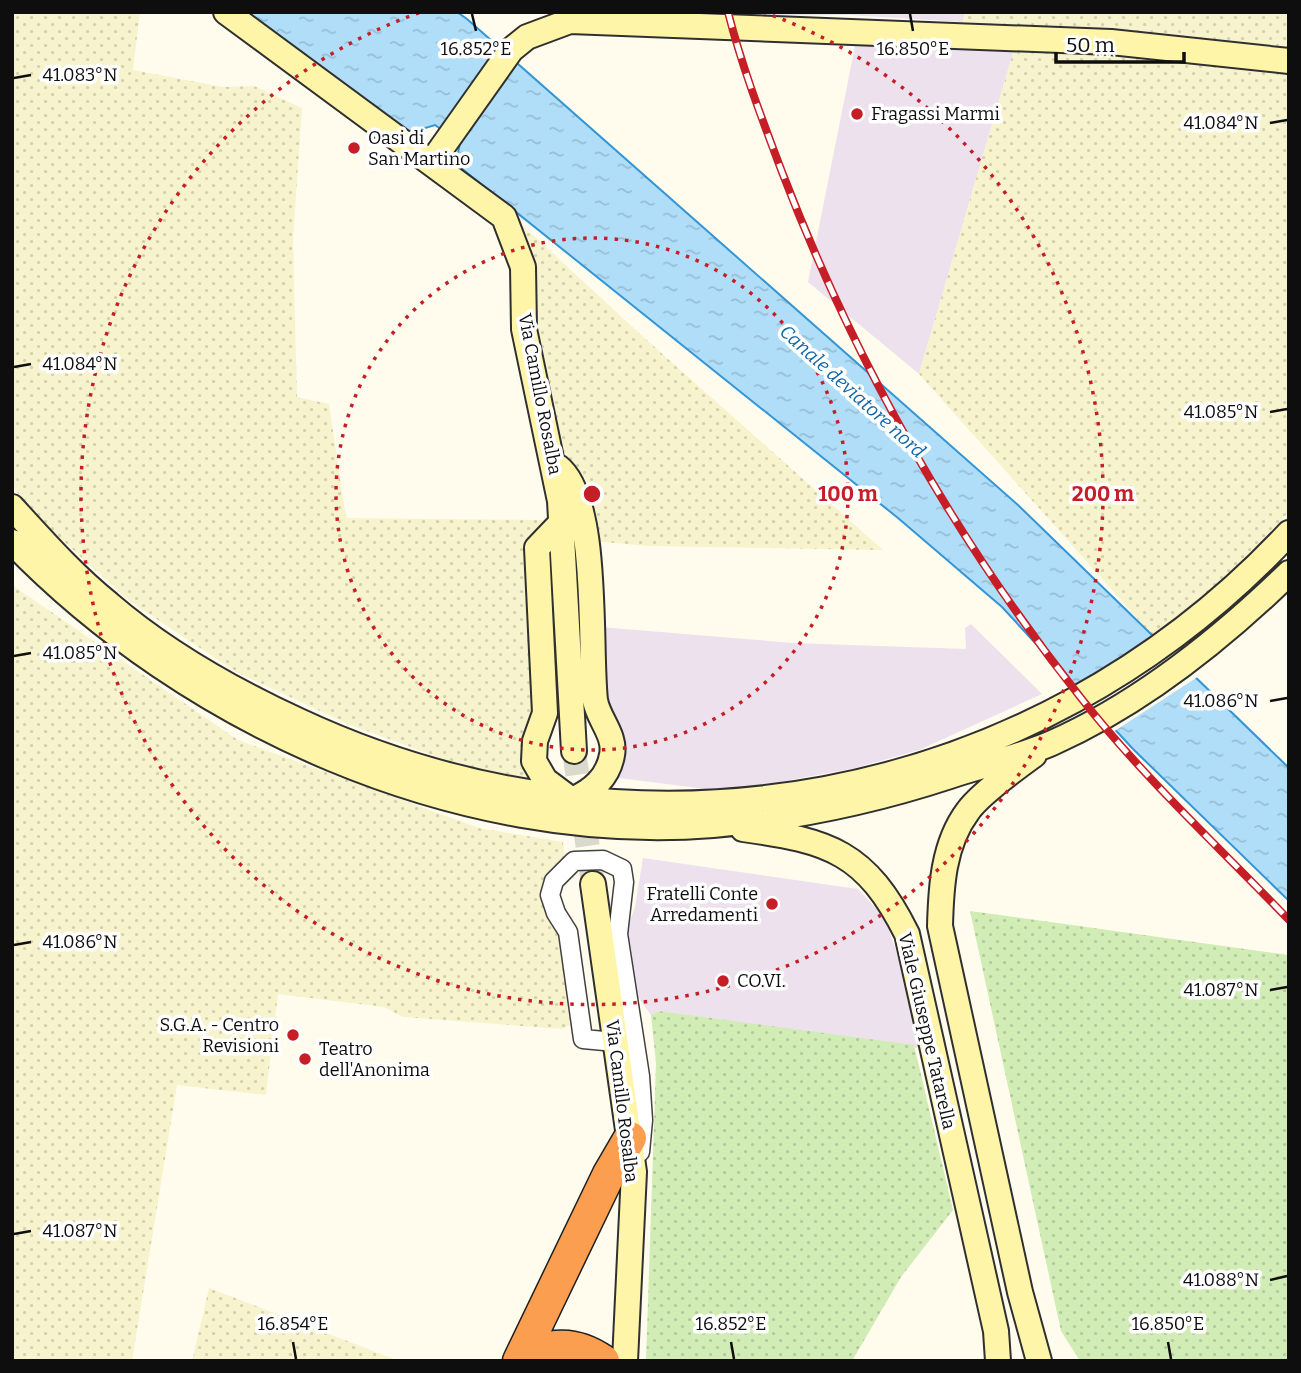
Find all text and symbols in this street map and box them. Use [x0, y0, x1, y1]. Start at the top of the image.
scale bar [1056, 21, 1184, 65]
text: 50 m [1066, 32, 1115, 58]
text: 16.852°E [441, 38, 511, 60]
text: 16.850°E [877, 38, 949, 60]
text: 41.083°N [42, 64, 118, 86]
place label: Fragassi Marmi [871, 103, 1000, 125]
marker: Fragassi Marmi [849, 106, 865, 122]
text: 41.084°N [1184, 112, 1258, 134]
place label: Oasi di San Martino [368, 127, 470, 170]
marker: Oasi di San Martino [346, 140, 362, 156]
street label: Via Camillo Rosalba [514, 311, 566, 477]
water label: Canale deviatore nord [775, 320, 930, 463]
text: 41.084°N [43, 353, 117, 375]
text: 41.085°N [1184, 401, 1258, 423]
text: 100 m [818, 481, 878, 507]
text: 200 m [1072, 481, 1134, 507]
centre of rings [580, 482, 604, 506]
text: 41.085°N [43, 642, 117, 664]
text: 41.086°N [1183, 690, 1259, 712]
place label: Fratelli Conte Arredamenti [647, 883, 758, 926]
marker: Fratelli Conte Arredamenti [764, 896, 780, 912]
street label: Viale Giuseppe Tatarella [894, 930, 960, 1132]
text: 41.086°N [42, 931, 118, 953]
place label: CO.VI. [737, 970, 785, 992]
marker: CO.VI. [715, 973, 731, 989]
text: 41.087°N [1184, 979, 1258, 1001]
place label: S.G.A. - Centro Revisioni [159, 1014, 279, 1057]
street label: Via Camillo Rosalba [601, 1018, 643, 1184]
marker: S.G.A. - Centro Revisioni [285, 1027, 301, 1043]
place label: Teatro dell'Anonima [319, 1038, 430, 1081]
marker: Teatro dell'Anonima [297, 1051, 313, 1067]
text: 41.087°N [43, 1220, 117, 1242]
text: 41.088°N [1183, 1269, 1259, 1291]
text: 16.854°E [258, 1313, 329, 1335]
text: 16.852°E [696, 1313, 766, 1335]
text: 16.850°E [1132, 1313, 1204, 1335]

